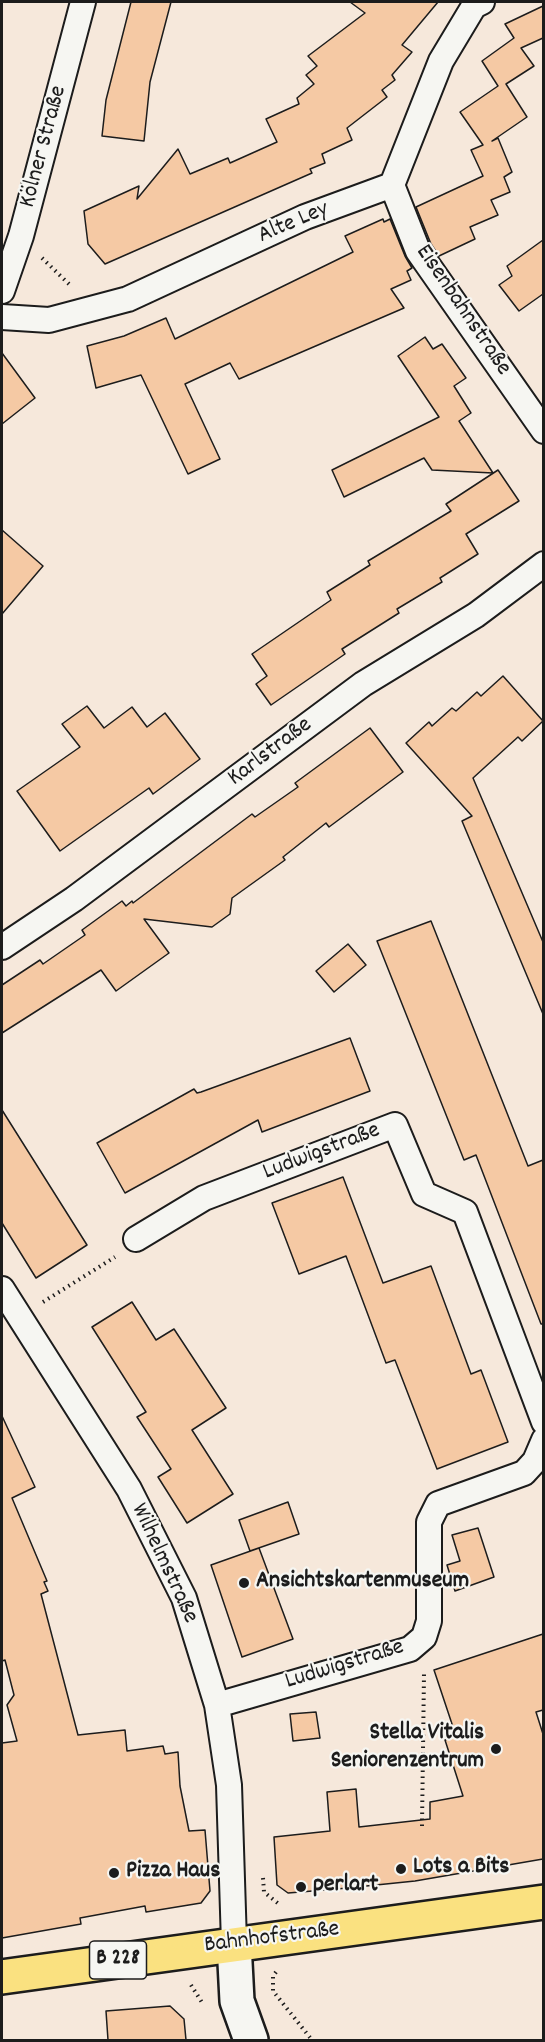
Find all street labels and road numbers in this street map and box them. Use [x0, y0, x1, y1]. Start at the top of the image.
street label: Kölner Straße [15, 83, 75, 211]
street label: Alte Ley [254, 196, 334, 252]
street label: Eisenbahnstraße [408, 240, 516, 382]
street label: Karlstraße [223, 712, 319, 794]
street label: Ludwigstraße [259, 1118, 385, 1188]
street label: Wilhelmstraße [123, 1500, 203, 1628]
street label: Ludwigstraße [282, 1634, 408, 1698]
street label: Bahnhofstraße [203, 1916, 341, 1962]
road number: B 228 [90, 1941, 146, 1979]

